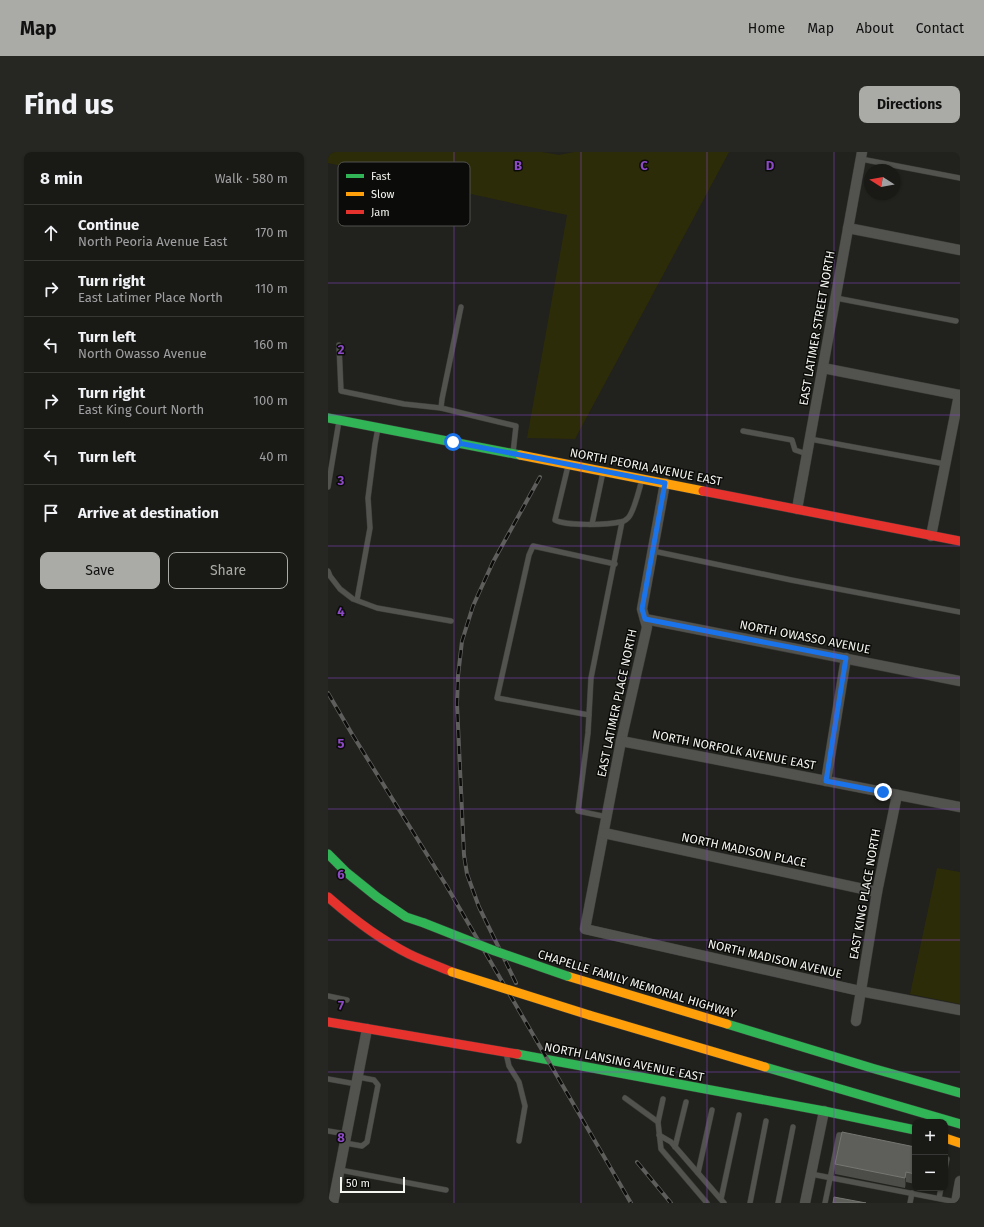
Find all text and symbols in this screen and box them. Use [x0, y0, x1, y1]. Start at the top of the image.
text: Map [20, 17, 57, 40]
text: Home [748, 20, 785, 37]
text: Map [807, 20, 834, 37]
text: About [856, 20, 894, 37]
text: Contact [916, 20, 964, 37]
button: Directions [859, 86, 960, 123]
text: Find us [24, 88, 114, 121]
text: B [514, 158, 522, 173]
text: C [640, 158, 648, 173]
text: D [766, 158, 775, 173]
legend [338, 162, 470, 226]
north arrow [864, 164, 900, 200]
text: 8 min [40, 168, 83, 189]
text: Fast [371, 170, 391, 183]
text: Walk · 580 m [215, 171, 288, 186]
text: Slow [371, 188, 395, 201]
text: Jam [371, 206, 390, 219]
text: Continue [78, 216, 139, 234]
icon: ahead [40, 222, 62, 244]
text: 170 m [255, 225, 288, 240]
text: North Peoria Avenue East [78, 234, 227, 249]
street label: EAST LATIMER STREET NORTH [796, 249, 838, 407]
text: Turn right [78, 272, 145, 290]
icon: right [40, 278, 62, 300]
text: 110 m [255, 281, 288, 296]
text: East Latimer Place North [78, 290, 223, 305]
text: Turn left [78, 328, 136, 346]
icon: left [40, 334, 62, 356]
text: 160 m [254, 337, 288, 352]
text: 2 [338, 342, 345, 357]
text: North Owasso Avenue [78, 346, 207, 361]
text: Turn right [78, 384, 145, 402]
icon: right [40, 390, 62, 412]
text: 100 m [253, 393, 288, 408]
text: East King Court North [78, 402, 204, 417]
route start [444, 433, 462, 451]
street label: NORTH PEORIA AVENUE EAST [569, 445, 724, 489]
icon: left [40, 446, 62, 468]
text: Turn left [78, 448, 136, 466]
text: 40 m [259, 449, 288, 464]
text: 3 [337, 473, 345, 488]
icon: arrive [40, 502, 62, 524]
text: Arrive at destination [78, 504, 219, 522]
button: Save [40, 552, 160, 589]
button: Share [168, 552, 288, 589]
text: 4 [337, 604, 345, 619]
street label: NORTH OWASSO AVENUE [738, 617, 872, 657]
street label: EAST LATIMER PLACE NORTH [594, 628, 640, 778]
street label: NORTH NORFOLK AVENUE EAST [651, 727, 818, 773]
text: 5 [338, 736, 345, 751]
route end [874, 783, 892, 801]
street label: EAST KING PLACE NORTH [847, 828, 883, 960]
street label: NORTH MADISON PLACE [680, 830, 808, 870]
text: 6 [337, 867, 345, 882]
street label: NORTH MADISON AVENUE [707, 937, 843, 981]
street label: CHAPELLE FAMILY MEMORIAL HIGHWAY [536, 947, 738, 1021]
text: 7 [338, 998, 344, 1013]
street label: NORTH LANSING AVENUE EAST [543, 1040, 706, 1085]
map controls [912, 1119, 948, 1191]
button: + [912, 1119, 948, 1155]
text: 8 [337, 1130, 345, 1145]
button: − [912, 1155, 948, 1191]
scale bar [340, 1175, 405, 1194]
text: 50 m [346, 1177, 370, 1190]

